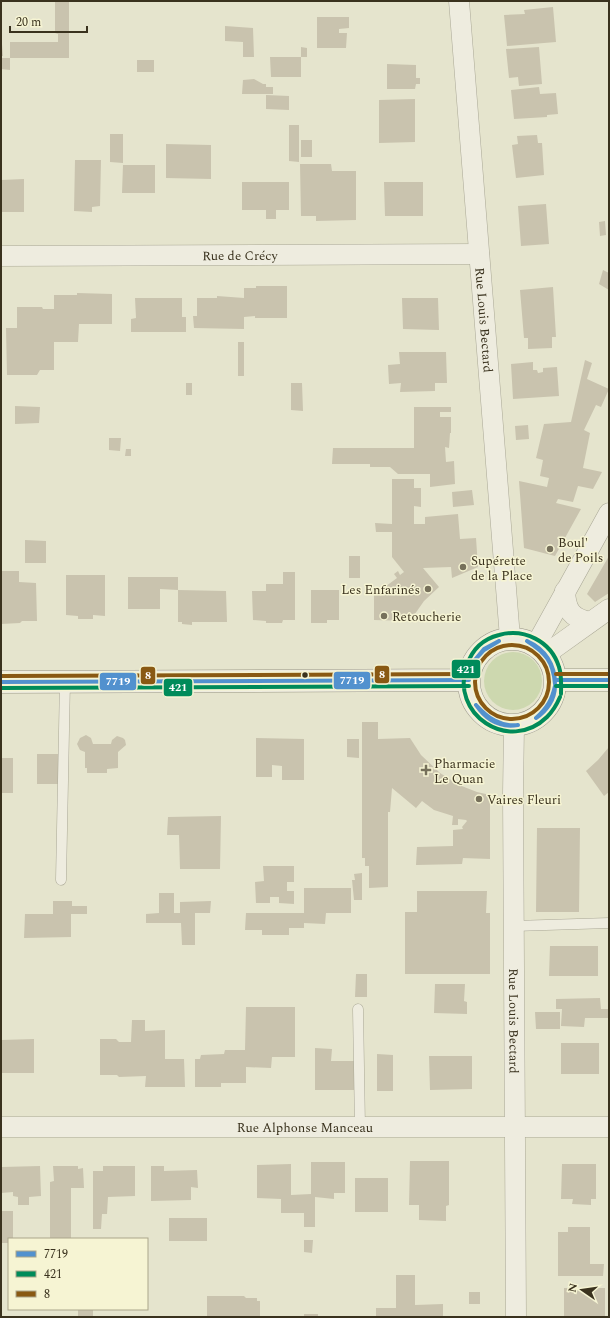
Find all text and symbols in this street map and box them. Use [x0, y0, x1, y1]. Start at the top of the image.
scale bar [10, 8, 87, 34]
text: 20 m [16, 13, 41, 32]
street label: Rue de Crécy [202, 246, 279, 266]
street label: Rue Louis Bectard [469, 267, 498, 373]
place label: Boul' de Poils [558, 533, 603, 568]
marker: Boul' de Poils [545, 544, 555, 554]
place label: Supérette de la Place [471, 551, 532, 586]
marker: Supérette de la Place [458, 562, 468, 572]
place label: Les Enfarinés [341, 580, 420, 600]
marker: Les Enfarinés [423, 584, 433, 594]
place label: Retoucherie [392, 607, 461, 627]
marker: Retoucherie [379, 611, 389, 621]
line badge: 421 [451, 659, 481, 679]
text: 421 [457, 661, 475, 678]
line badge: 8 [374, 665, 390, 684]
line badge: 8 [140, 666, 156, 685]
text: 8 [379, 666, 385, 683]
text: 8 [145, 667, 151, 684]
unlabelled marker [300, 670, 310, 680]
line badge: 7719 [333, 671, 371, 690]
line badge: 7719 [99, 672, 137, 691]
text: 7719 [340, 672, 364, 689]
text: 7719 [106, 673, 130, 690]
line badge: 421 [163, 678, 193, 697]
text: 421 [169, 679, 187, 696]
place label: Pharmacie Le Quan [434, 754, 495, 789]
marker: Pharmacie Le Quan [421, 765, 431, 775]
place label: Vaires Fleuri [487, 790, 561, 810]
marker: Vaires Fleuri [474, 794, 484, 804]
street label: Rue Louis Bectard [503, 968, 524, 1074]
street label: Rue Alphonse Manceau [237, 1118, 373, 1138]
legend [8, 1238, 148, 1310]
text: 7719 [44, 1245, 68, 1264]
text: 421 [44, 1265, 62, 1284]
north arrow [562, 1270, 602, 1310]
text: N [563, 1282, 582, 1294]
text: 8 [44, 1285, 50, 1304]

